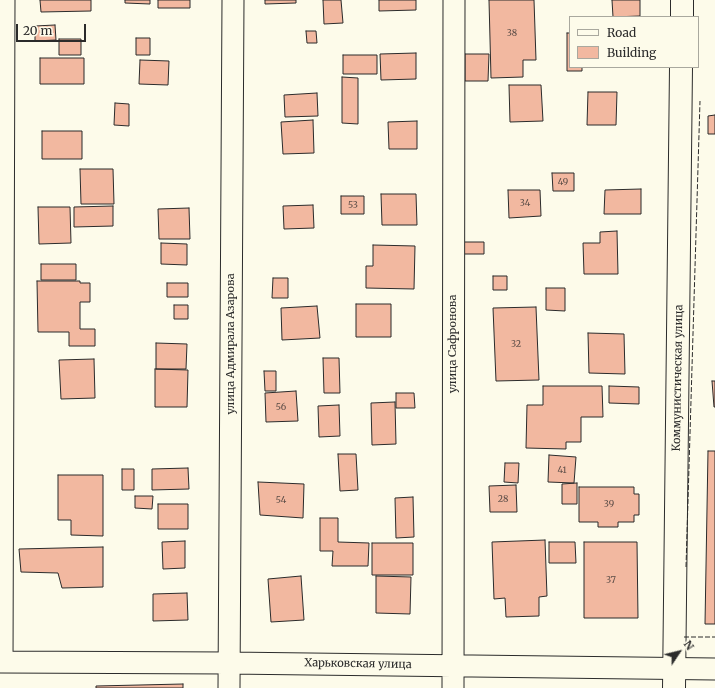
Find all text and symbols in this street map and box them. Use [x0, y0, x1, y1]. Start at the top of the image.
scale bar [18, 16, 88, 42]
legend [569, 16, 699, 68]
text: 20 m [23, 23, 52, 38]
text: Road [607, 25, 636, 40]
house number: 38 [507, 28, 517, 38]
text: Building [607, 45, 656, 60]
house number: 49 [558, 177, 568, 187]
house number: 34 [520, 198, 530, 208]
house number: 53 [348, 200, 358, 210]
street label: улица Адмирала Азарова [224, 273, 238, 415]
street label: улица Сафронова [446, 295, 460, 393]
street label: Коммунистическая улица [670, 304, 686, 452]
house number: 32 [511, 339, 521, 349]
house number: 56 [276, 402, 286, 412]
house number: 41 [558, 465, 566, 475]
house number: 28 [498, 494, 508, 504]
house number: 54 [276, 495, 286, 505]
house number: 39 [604, 499, 614, 509]
house number: 37 [606, 575, 616, 585]
north arrow [659, 632, 699, 672]
text: N [681, 638, 697, 653]
street label: Харьковская улица [304, 656, 412, 672]

